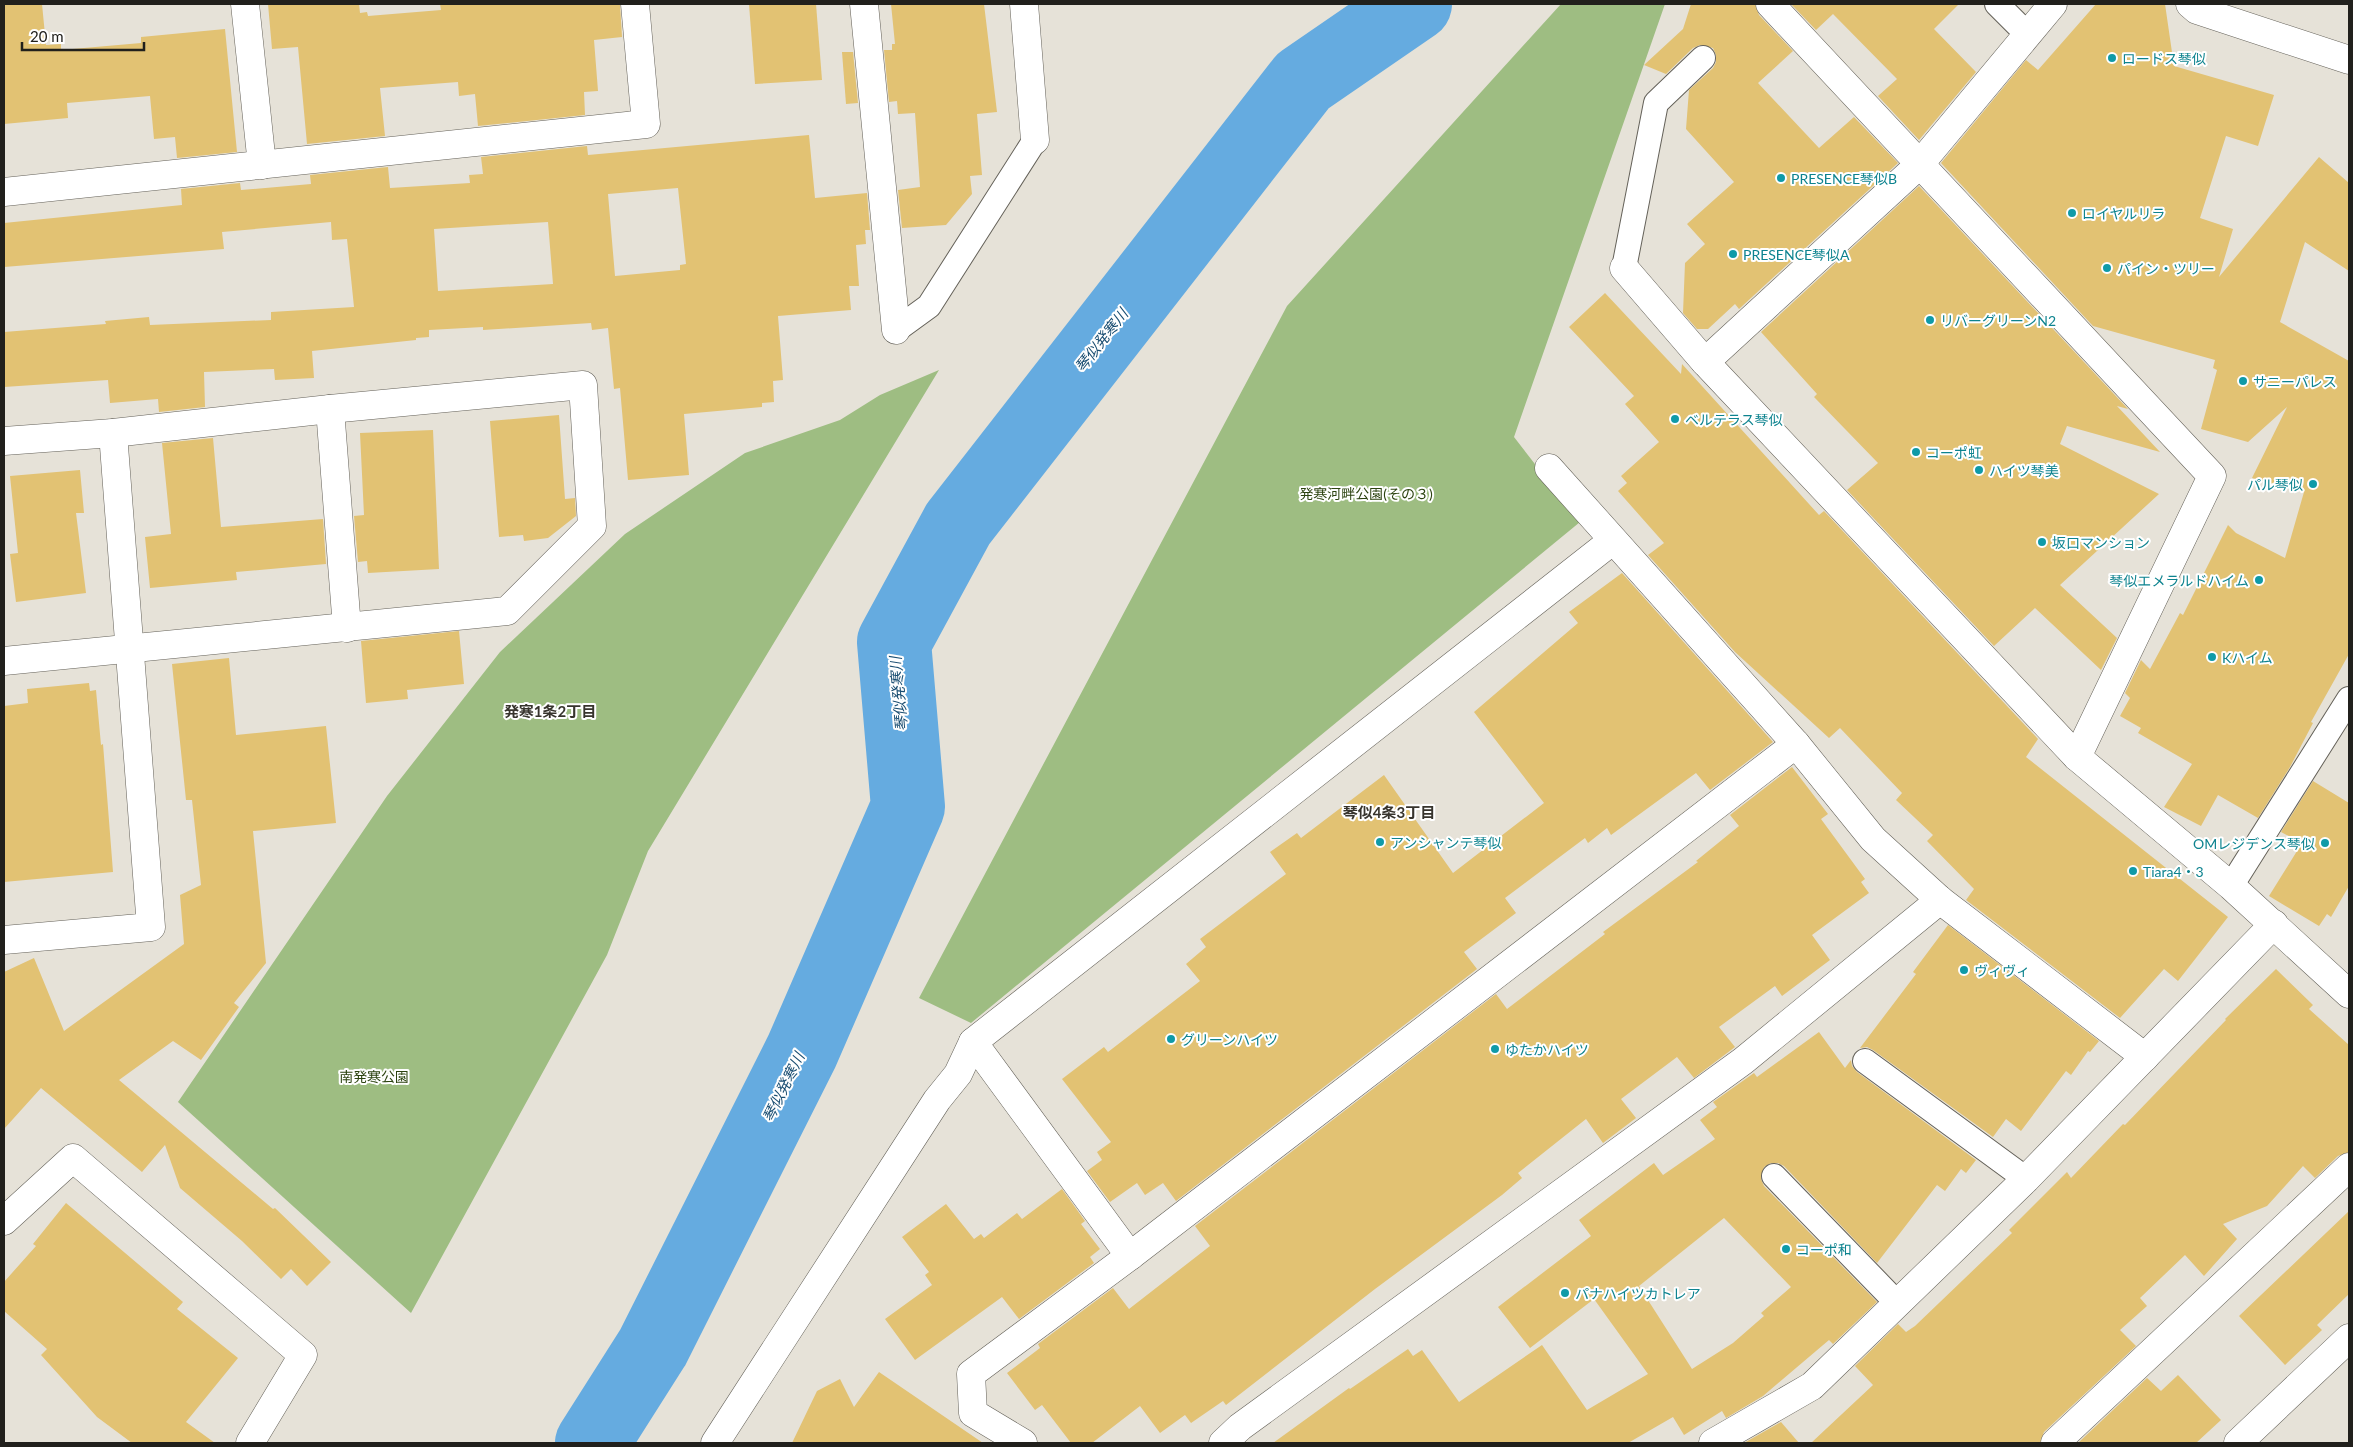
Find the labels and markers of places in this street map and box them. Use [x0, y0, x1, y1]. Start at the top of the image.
place label: ロードス琴似 [2122, 50, 2206, 67]
marker: ロードス琴似 [2106, 52, 2118, 64]
place label: PRESENCE琴似B [1791, 170, 1897, 187]
marker: PRESENCE琴似B [1775, 172, 1787, 184]
place label: ロイヤルリラ [2082, 205, 2166, 222]
marker: ロイヤルリラ [2066, 207, 2078, 219]
place label: PRESENCE琴似A [1743, 246, 1850, 263]
marker: PRESENCE琴似A [1727, 248, 1739, 260]
place label: パイン・ツリー [2117, 260, 2215, 277]
marker: パイン・ツリー [2101, 262, 2113, 274]
place label: リバーグリーンN2 [1940, 312, 2056, 329]
marker: リバーグリーンN2 [1924, 314, 1936, 326]
place label: サニーパレス [2253, 373, 2337, 390]
marker: サニーパレス [2237, 375, 2249, 387]
place label: ベルテラス琴似 [1685, 411, 1783, 428]
marker: ベルテラス琴似 [1669, 413, 1681, 425]
place label: コーポ虹 [1926, 444, 1982, 461]
marker: コーポ虹 [1910, 446, 1922, 458]
place label: ハイツ琴美 [1989, 462, 2059, 479]
marker: ハイツ琴美 [1973, 464, 1985, 476]
place label: パル琴似 [2247, 476, 2303, 493]
marker: パル琴似 [2307, 478, 2319, 490]
place label: 坂口マンション [2052, 534, 2150, 551]
marker: 坂口マンション [2036, 536, 2048, 548]
place label: 琴似エメラルドハイム [2110, 572, 2249, 589]
marker: 琴似エメラルドハイム [2253, 574, 2265, 586]
place label: Kハイム [2222, 649, 2273, 666]
marker: Kハイム [2206, 651, 2218, 663]
place label: アンシャンテ琴似 [1390, 834, 1501, 851]
place label: OMレジデンス琴似 [2193, 835, 2315, 852]
marker: アンシャンテ琴似 [1374, 836, 1386, 848]
marker: OMレジデンス琴似 [2319, 837, 2331, 849]
place label: Tiara4・3 [2143, 863, 2204, 880]
marker: Tiara4・3 [2127, 865, 2139, 877]
place label: ヴィヴィ [1974, 962, 2030, 979]
marker: ヴィヴィ [1958, 964, 1970, 976]
place label: グリーンハイツ [1181, 1031, 1278, 1048]
marker: グリーンハイツ [1165, 1033, 1177, 1045]
place label: ゆたかハイツ [1505, 1041, 1589, 1058]
marker: ゆたかハイツ [1489, 1043, 1501, 1055]
place label: コーポ和 [1796, 1241, 1852, 1258]
marker: コーポ和 [1780, 1243, 1792, 1255]
place label: パナハイツカトレア [1575, 1285, 1701, 1302]
marker: パナハイツカトレア [1559, 1287, 1571, 1299]

